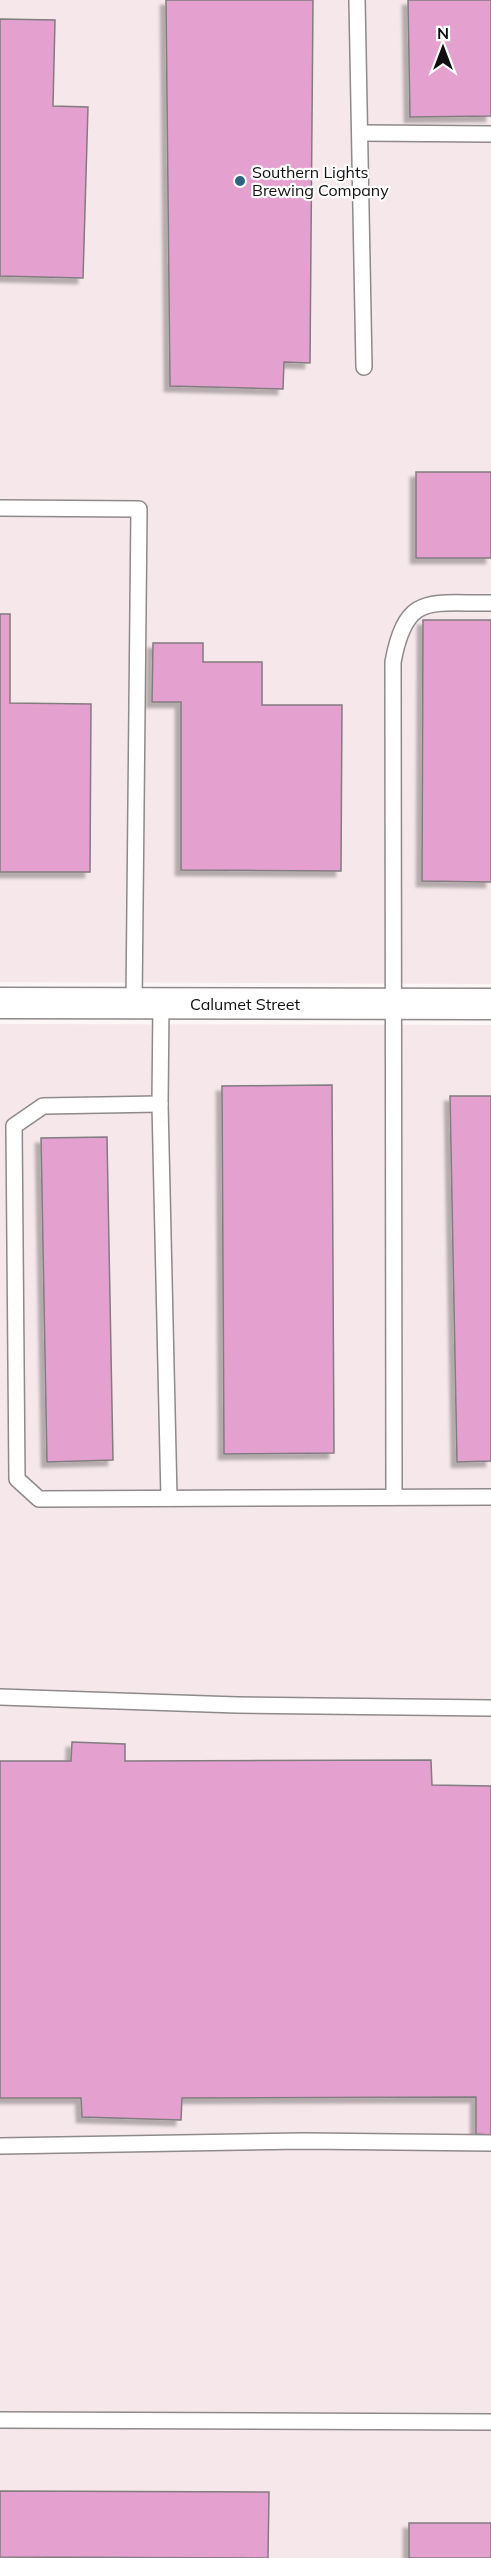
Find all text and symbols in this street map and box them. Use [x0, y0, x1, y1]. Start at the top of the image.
north arrow [413, 18, 473, 78]
text: N [437, 23, 449, 43]
place label: Southern Lights Brewing Company [252, 162, 389, 200]
marker: Southern Lights Brewing Company [233, 174, 247, 188]
street label: Calumet Street [190, 994, 300, 1014]

